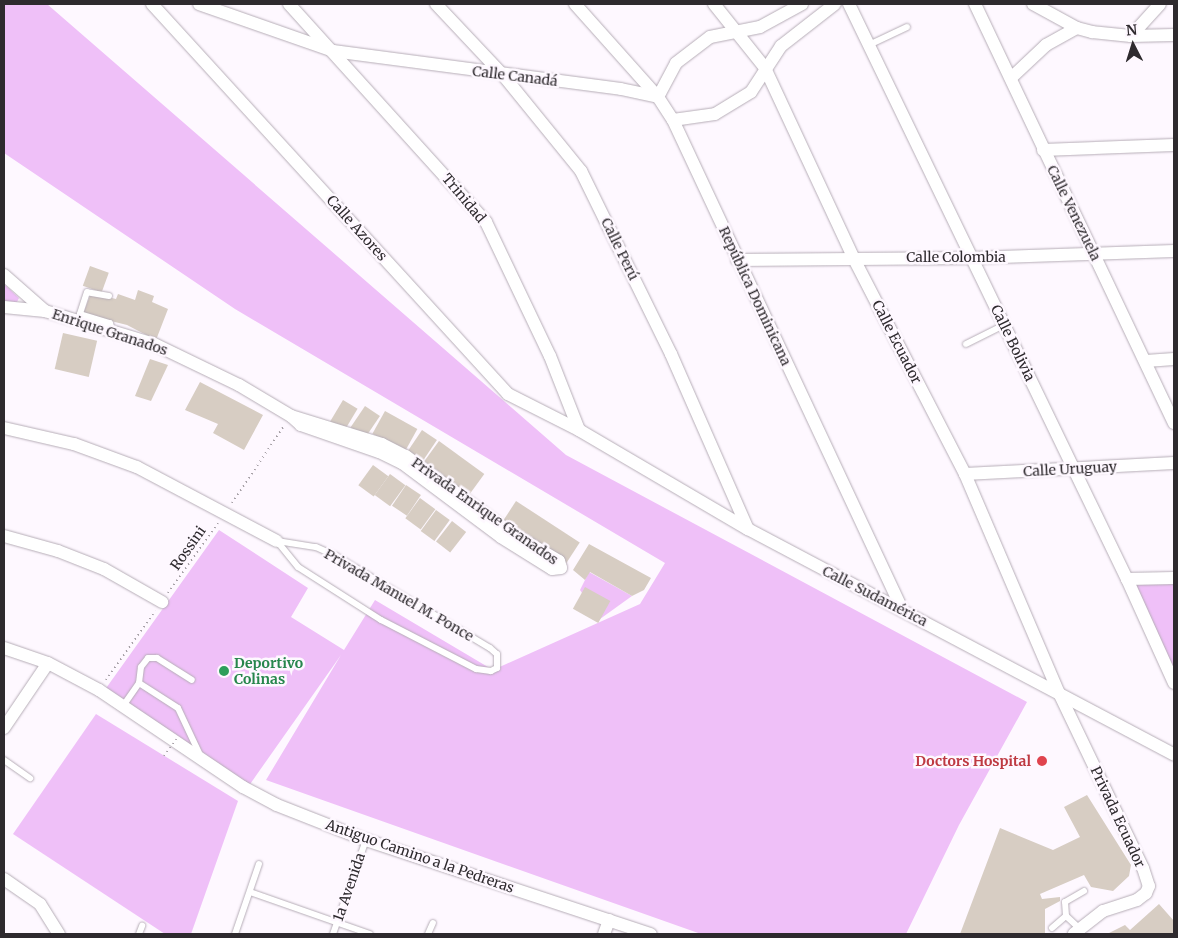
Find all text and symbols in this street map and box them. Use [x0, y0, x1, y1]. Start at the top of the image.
north arrow [1108, 20, 1158, 70]
text: N [1125, 21, 1138, 40]
street label: Calle Canadá [471, 62, 559, 90]
street label: Calle Venezuela [1044, 163, 1104, 263]
street label: Trinidad [439, 170, 489, 226]
street label: Calle Azores [323, 192, 391, 264]
street label: Calle Perú [598, 215, 642, 283]
street label: República Dominicana [715, 224, 795, 368]
street label: Calle Colombia [906, 249, 1006, 265]
street label: Calle Ecuador [869, 297, 925, 387]
street label: Calle Bolivia [987, 302, 1039, 384]
street label: Enrique Granados [50, 305, 170, 359]
street label: Privada Enrique Granados [409, 454, 561, 568]
street label: Calle Uruguay [1023, 458, 1117, 480]
street label: Rossini [167, 523, 209, 573]
street label: Privada Manuel M. Ponce [321, 545, 477, 645]
street label: Calle Sudamérica [820, 562, 930, 630]
place label: Deportivo Colinas [234, 655, 303, 688]
marker: Deportivo Colinas [218, 665, 230, 677]
place label: Doctors Hospital [915, 753, 1031, 769]
marker: Doctors Hospital [1035, 754, 1049, 768]
street label: Privada Ecuador [1087, 764, 1149, 870]
street label: Antiguo Camino a la Pedreras [324, 816, 516, 896]
street label: 1a Avenida [329, 851, 369, 923]

